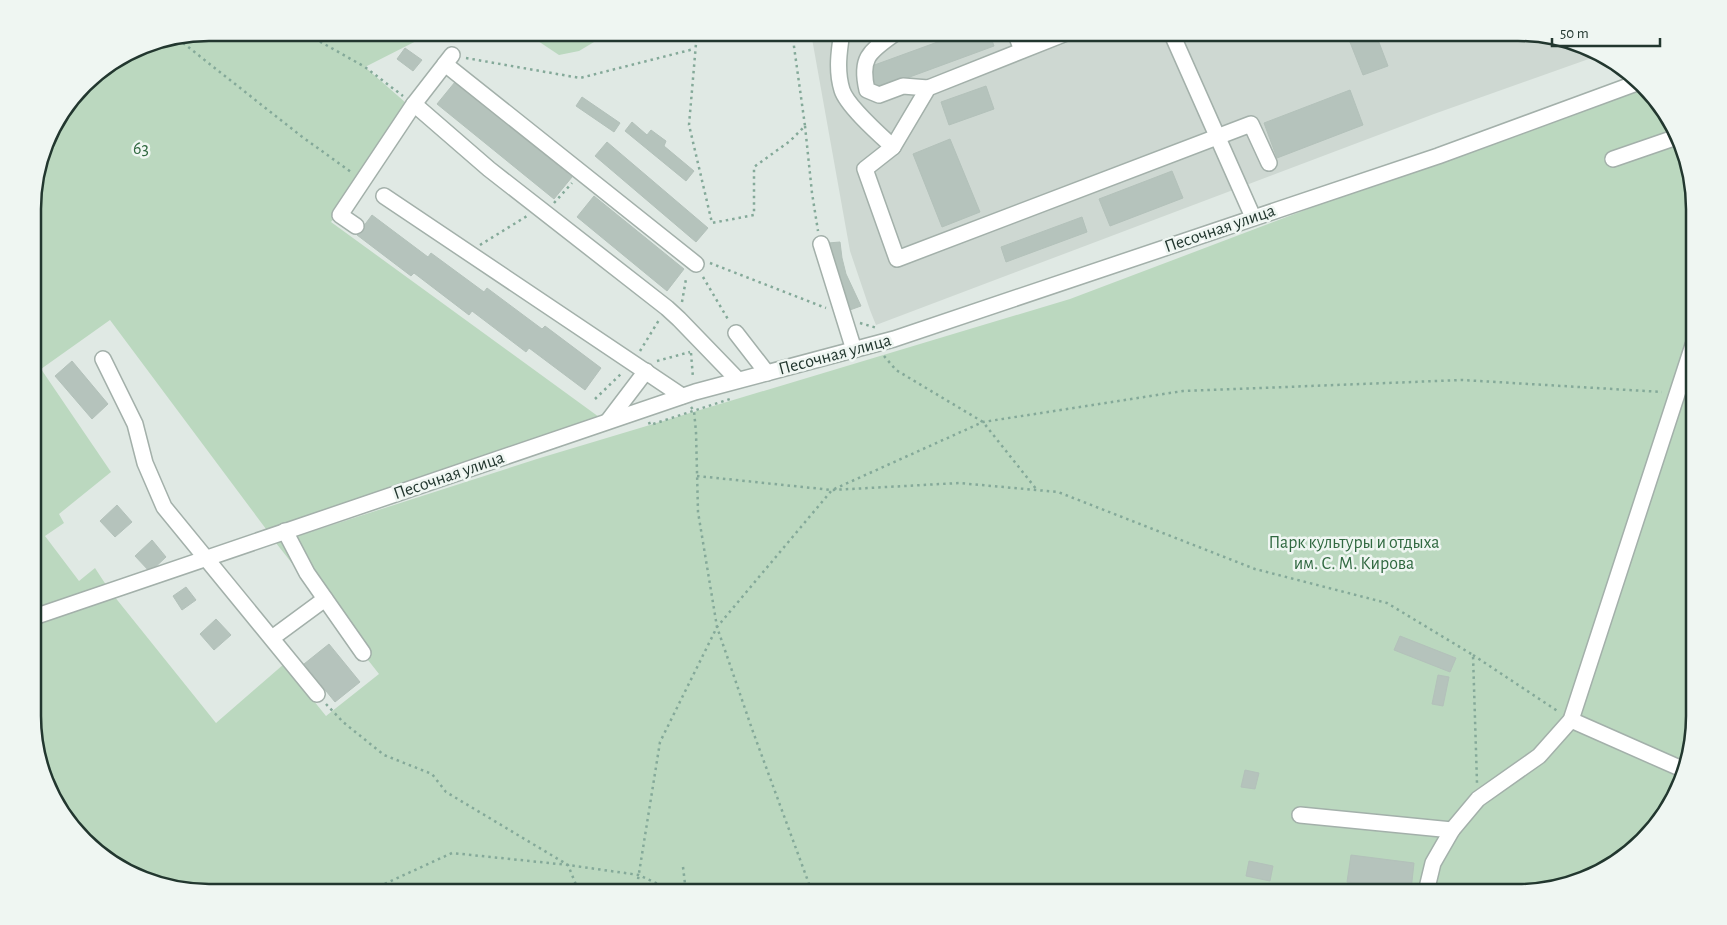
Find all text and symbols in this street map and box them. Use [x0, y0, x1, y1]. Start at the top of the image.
scale bar [1552, 15, 1660, 47]
text: 50 m [1560, 26, 1589, 41]
park label: 63 [133, 140, 149, 158]
street label: Песочная улица [1162, 202, 1278, 256]
street label: Песочная улица [777, 331, 893, 379]
street label: Песочная улица [391, 449, 507, 503]
park label: Парк культуры и отдыха им. С. М. Кирова [1269, 534, 1439, 573]

